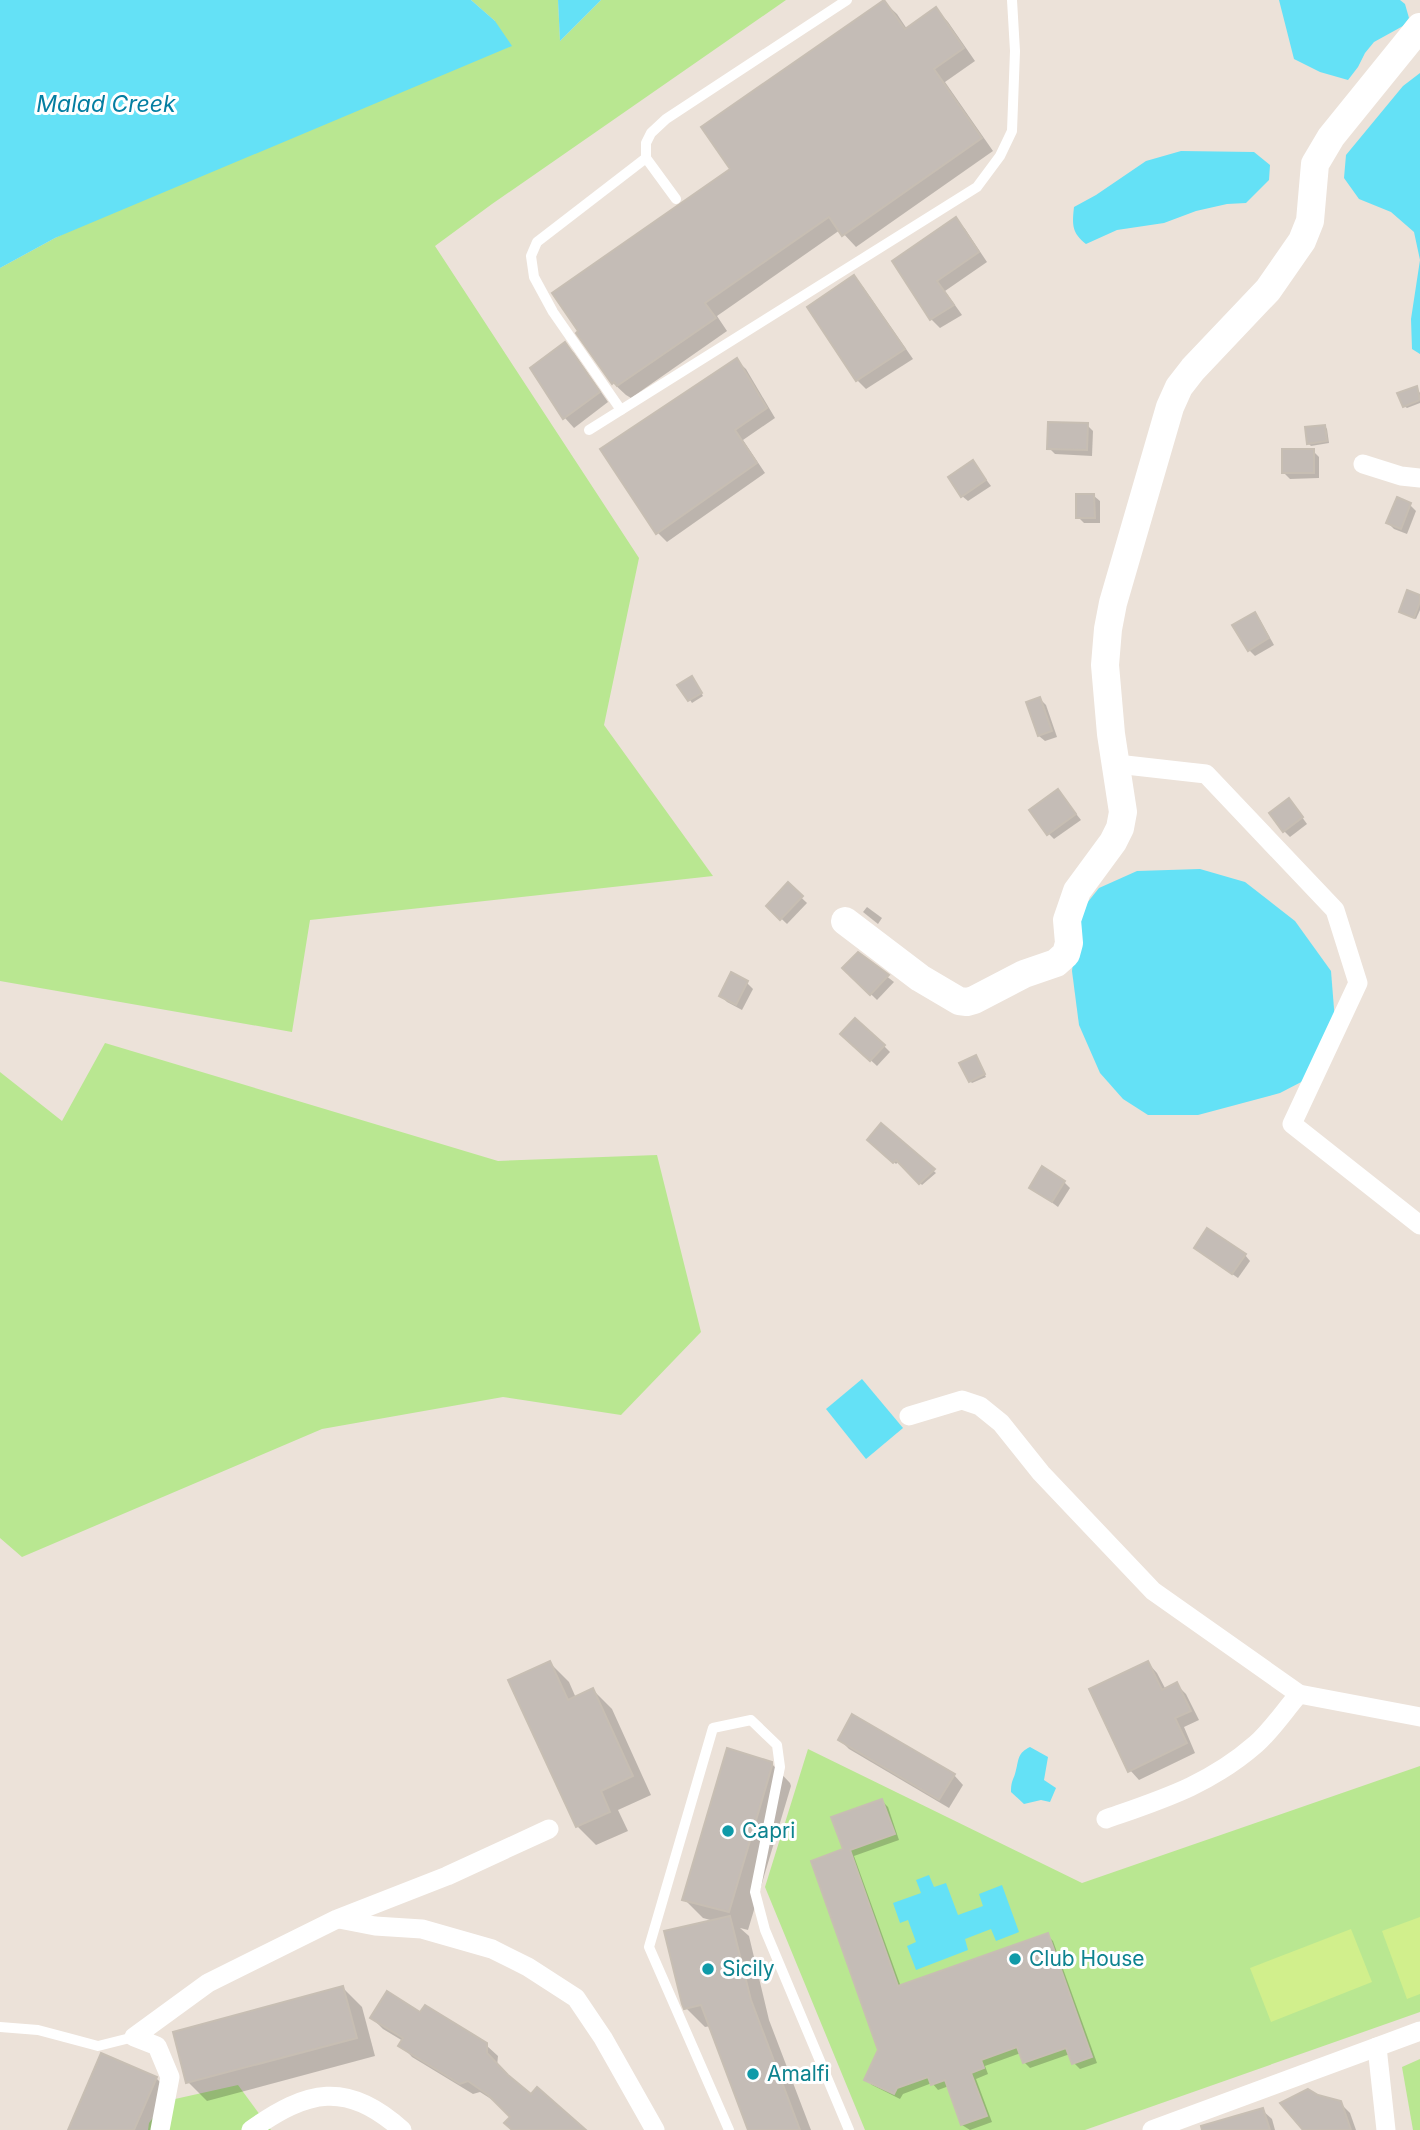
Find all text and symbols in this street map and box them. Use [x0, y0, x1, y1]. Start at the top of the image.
water label: Malad Creek [36, 90, 176, 118]
place label: Capri [742, 1818, 795, 1843]
marker: Capri [720, 1823, 736, 1839]
place label: Club House [1029, 1946, 1145, 1971]
marker: Club House [1007, 1951, 1023, 1967]
place label: Sicily [722, 1956, 775, 1981]
marker: Sicily [700, 1961, 716, 1977]
place label: Amalfi [767, 2061, 830, 2086]
marker: Amalfi [745, 2066, 761, 2082]

